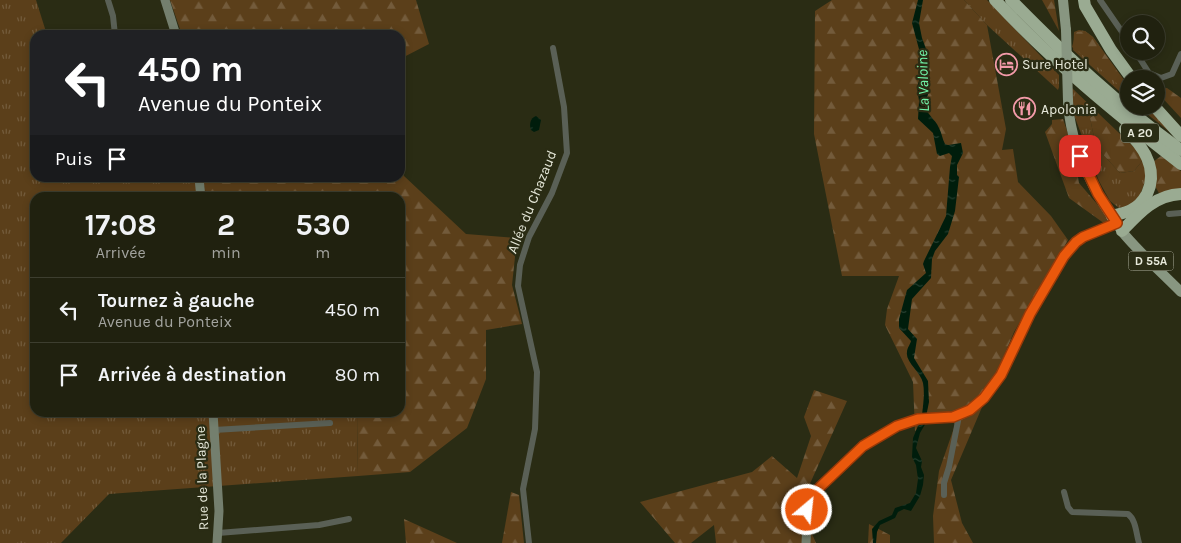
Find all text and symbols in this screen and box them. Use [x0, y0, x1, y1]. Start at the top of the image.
map controls [1120, 15, 1165, 115]
button: search [1120, 15, 1165, 60]
text: 450 m [138, 49, 243, 90]
icon: left [55, 50, 120, 115]
water label: La Valoine [913, 50, 933, 112]
hotel icon: Sure Hotel [994, 52, 1018, 76]
place label: Sure Hotel [1022, 56, 1088, 73]
button: layers [1120, 70, 1165, 115]
text: Avenue du Ponteix [138, 91, 322, 117]
restaurant icon: Apolonia [1013, 97, 1037, 121]
place label: Apolonia [1041, 101, 1097, 118]
road number: A 20 [1121, 124, 1159, 142]
pin [1059, 135, 1101, 177]
icon: arrive [1066, 142, 1094, 170]
icon: arrive [103, 145, 131, 173]
text: Puis [55, 148, 93, 170]
street label: Allée du Chazaud [504, 148, 560, 256]
text: 17:08 [85, 207, 157, 243]
text: 2 [217, 207, 235, 243]
text: 530 [295, 207, 350, 243]
text: Arrivée [96, 243, 146, 262]
text: min [211, 243, 241, 262]
text: m [315, 243, 330, 262]
road number: D 55A [1128, 252, 1174, 270]
text: Tournez à gauche [98, 290, 255, 312]
icon: left [55, 296, 83, 324]
text: 450 m [325, 299, 380, 321]
text: Avenue du Ponteix [98, 312, 232, 331]
icon: arrive [55, 361, 83, 389]
text: Arrivée à destination [98, 364, 287, 386]
text: 80 m [335, 364, 380, 386]
street label: Rue de la Plagne [192, 426, 212, 530]
position arrow [780, 483, 832, 535]

